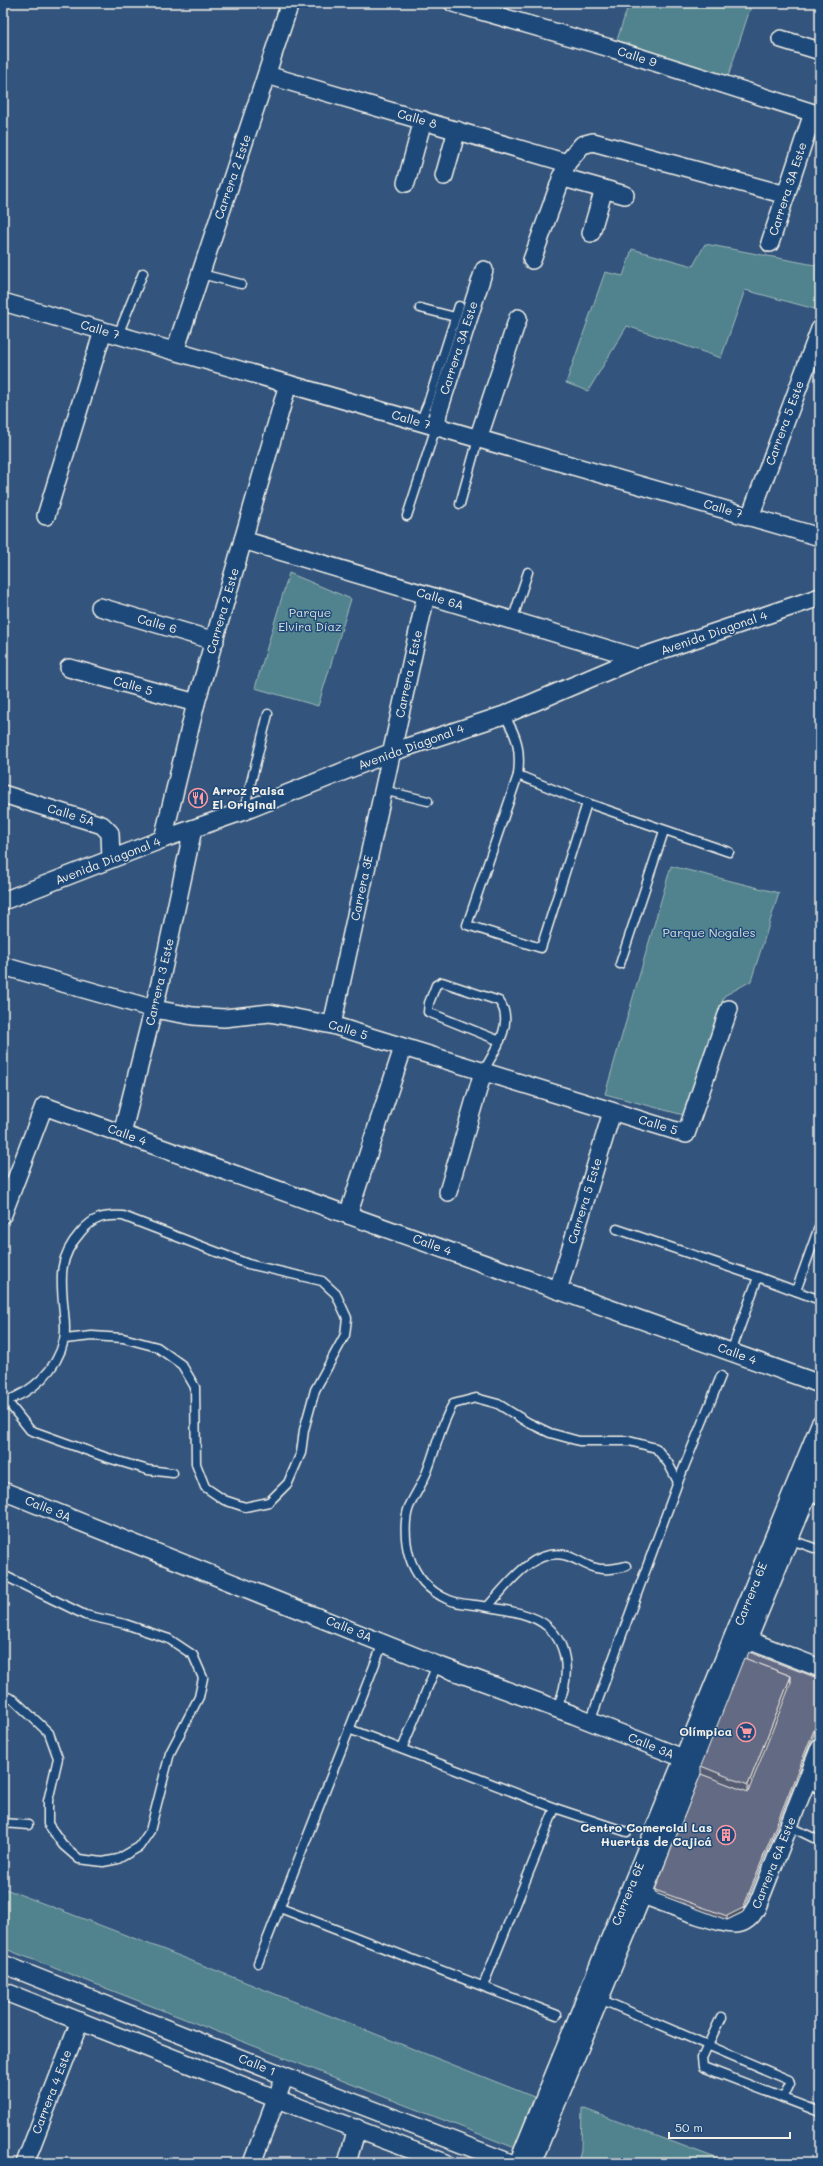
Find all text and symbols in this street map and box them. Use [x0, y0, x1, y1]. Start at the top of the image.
street label: Calle 9 [616, 42, 659, 70]
street label: Calle 8 [396, 105, 439, 131]
street label: Carrera 2 Este [210, 132, 254, 221]
street label: Carrera 3A Este [764, 140, 810, 238]
street label: Carrera 3A Este [435, 299, 481, 397]
street label: Calle 7 [79, 316, 122, 342]
street label: Carrera 5 Este [761, 378, 807, 467]
street label: Calle 7 [390, 406, 433, 432]
street label: Calle 7 [702, 495, 745, 521]
street label: Carrera 2 Este [202, 566, 242, 656]
street label: Calle 6A [415, 583, 466, 613]
park label: Parque Elvira Díaz [278, 604, 342, 634]
street label: Avenida Diagonal 4 [658, 606, 769, 658]
street label: Calle 6 [136, 610, 179, 636]
street label: Carrera 4 Este [391, 629, 425, 719]
street label: Calle 5 [112, 672, 155, 698]
street label: Avenida Diagonal 4 [355, 719, 466, 773]
place label: Arroz Paisa El Original [212, 782, 284, 812]
restaurant icon: Arroz Paisa El Original [187, 787, 209, 809]
street label: Calle 5A [46, 799, 97, 829]
street label: Avenida Diagonal 4 [53, 833, 163, 888]
street label: Carrera 3E [346, 853, 376, 922]
park label: Parque Nogales [662, 924, 756, 940]
street label: Carrera 3 Este [141, 937, 177, 1027]
street label: Calle 5 [327, 1015, 370, 1043]
street label: Calle 5 [637, 1110, 680, 1138]
street label: Calle 4 [106, 1120, 149, 1148]
street label: Carrera 5 Este [563, 1156, 605, 1246]
street label: Calle 4 [411, 1230, 454, 1258]
street label: Calle 4 [716, 1339, 759, 1367]
street label: Calle 3A [23, 1492, 74, 1525]
street label: Carrera 6E [730, 1559, 770, 1628]
street label: Calle 3A [324, 1612, 375, 1645]
supermarket icon: Olímpica [735, 1721, 757, 1743]
place label: Olímpica [679, 1723, 732, 1739]
street label: Calle 3A [626, 1729, 677, 1762]
street label: Carrera 6A Este [747, 1814, 799, 1911]
place label: Centro Comercial Las Huertas de Cajicá [580, 1819, 712, 1849]
building icon: Centro Comercial Las Huertas de Cajicá [715, 1824, 737, 1846]
street label: Carrera 6E [607, 1859, 647, 1928]
street label: Carrera 4 Este [28, 2047, 75, 2136]
street label: Calle 1 [236, 2049, 278, 2079]
scale bar [669, 2114, 790, 2140]
text: 50 m [675, 2119, 703, 2135]

